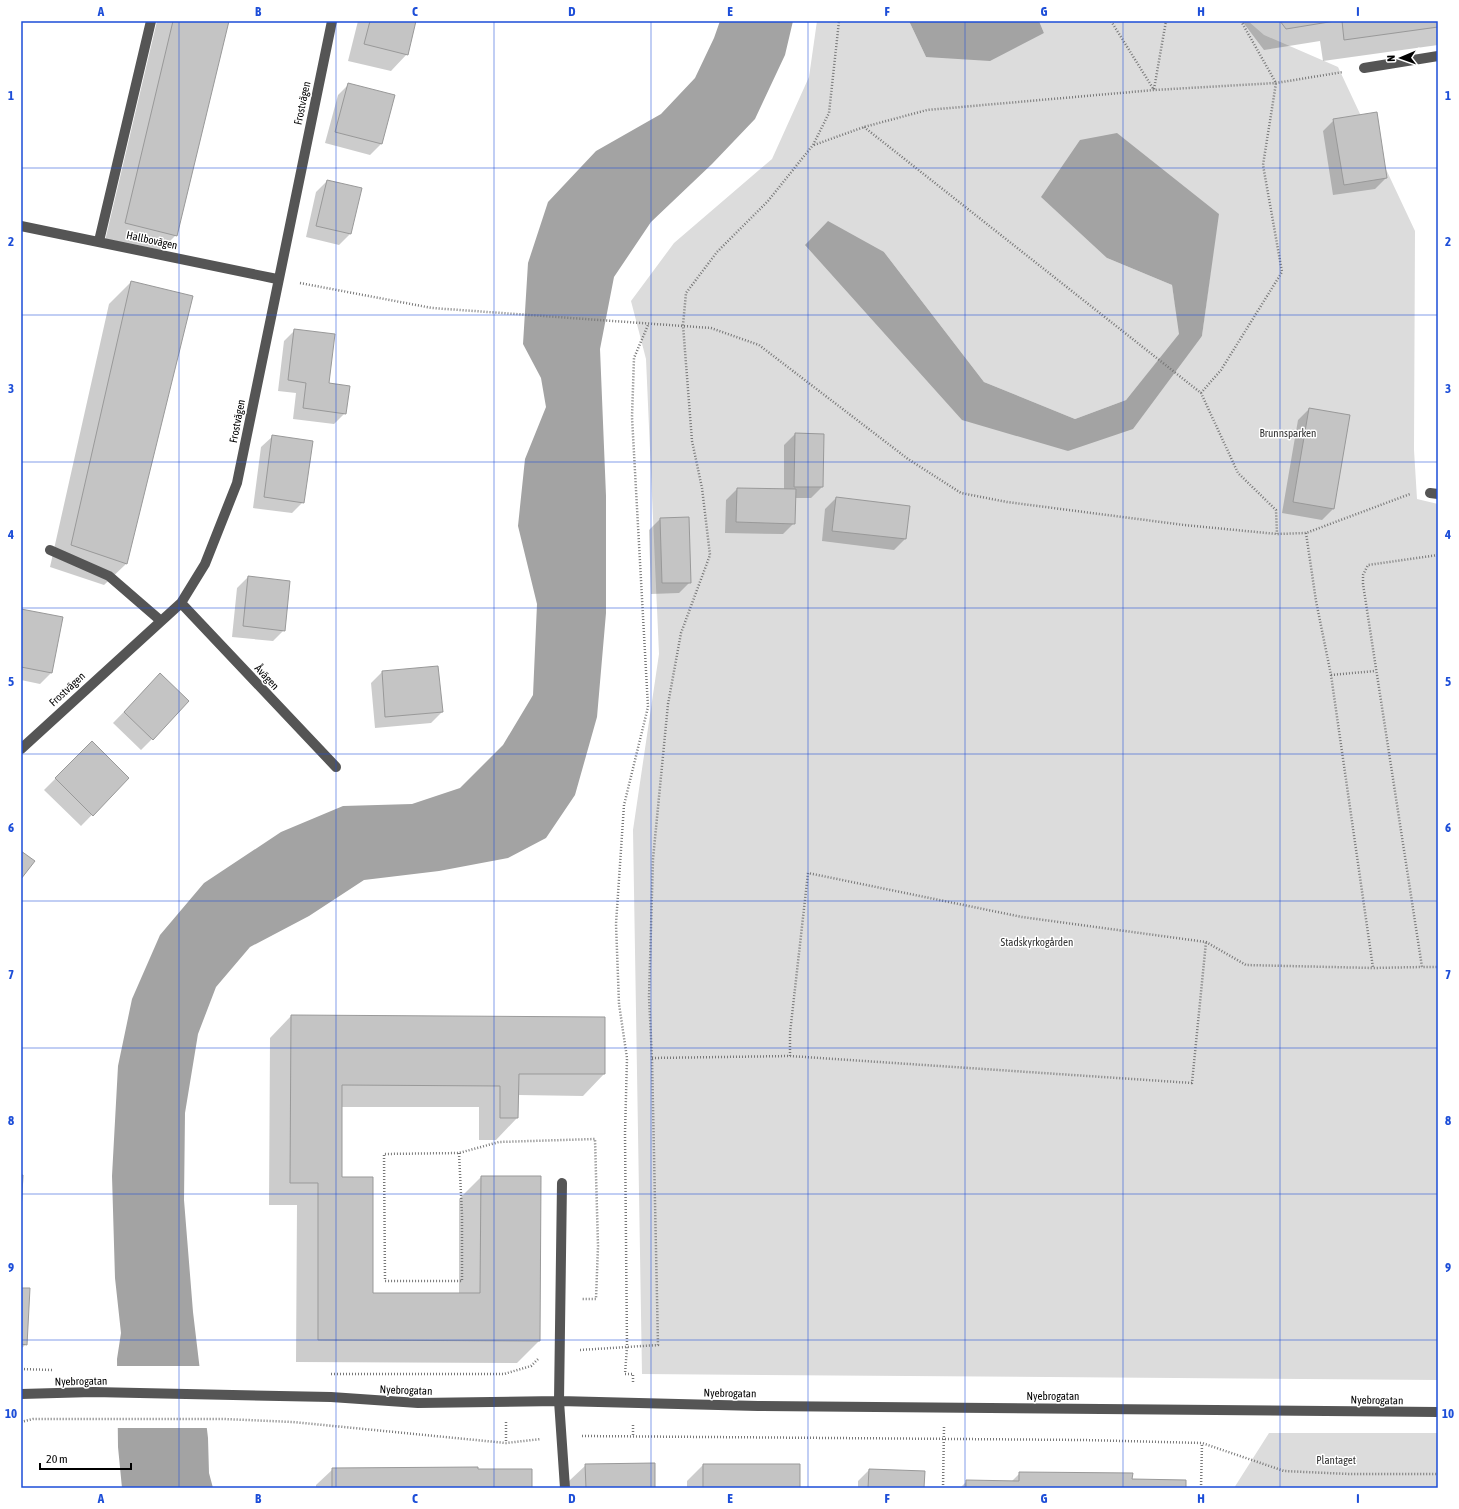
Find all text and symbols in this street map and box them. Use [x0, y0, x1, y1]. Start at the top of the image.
text: A [97, 4, 105, 19]
text: B [255, 4, 262, 19]
text: C [412, 4, 418, 19]
text: D [568, 4, 576, 19]
text: E [727, 4, 733, 19]
text: F [884, 4, 890, 19]
text: G [1041, 4, 1048, 19]
text: H [1197, 4, 1205, 19]
text: I [1356, 4, 1360, 19]
north arrow [1381, 38, 1421, 78]
text: N [1385, 55, 1397, 62]
street label: Frostvägen [292, 80, 312, 126]
text: 1 [8, 88, 14, 103]
text: 1 [1445, 88, 1451, 103]
street label: Hallbovägen [125, 229, 179, 251]
text: 2 [8, 234, 14, 249]
text: 2 [1445, 234, 1451, 249]
text: 3 [8, 381, 14, 396]
text: 3 [1445, 381, 1451, 396]
street label: Frostvägen [227, 398, 247, 444]
park label: Brunnsparken [1260, 427, 1316, 439]
text: 4 [7, 527, 14, 542]
text: 4 [1444, 527, 1451, 542]
street label: Åvägen [252, 661, 282, 692]
street label: Frostvägen [47, 670, 87, 708]
text: 5 [8, 674, 14, 689]
text: 5 [1445, 674, 1451, 689]
text: 6 [8, 820, 14, 835]
text: 6 [1445, 820, 1451, 835]
park label: Stadskyrkogården [1001, 936, 1073, 948]
text: 7 [8, 967, 14, 982]
text: 7 [1445, 967, 1451, 982]
text: 8 [8, 1113, 14, 1128]
text: 8 [1445, 1113, 1451, 1128]
text: 9 [8, 1260, 14, 1275]
text: 9 [1445, 1260, 1451, 1275]
street label: Nyebrogatan [55, 1375, 107, 1387]
street label: Nyebrogatan [379, 1383, 433, 1397]
street label: Nyebrogatan [704, 1387, 756, 1399]
street label: Nyebrogatan [1027, 1390, 1079, 1402]
street label: Nyebrogatan [1351, 1394, 1403, 1406]
text: 10 [5, 1406, 17, 1421]
text: 10 [1442, 1406, 1454, 1421]
scale bar [40, 1445, 131, 1471]
text: 20 m [46, 1452, 68, 1466]
park label: Plantaget [1316, 1454, 1356, 1466]
text: A [97, 1491, 105, 1506]
text: B [255, 1491, 262, 1506]
text: C [412, 1491, 418, 1506]
text: D [568, 1491, 576, 1506]
text: E [727, 1491, 733, 1506]
text: F [884, 1491, 890, 1506]
text: G [1041, 1491, 1048, 1506]
text: H [1197, 1491, 1205, 1506]
text: I [1356, 1491, 1360, 1506]

